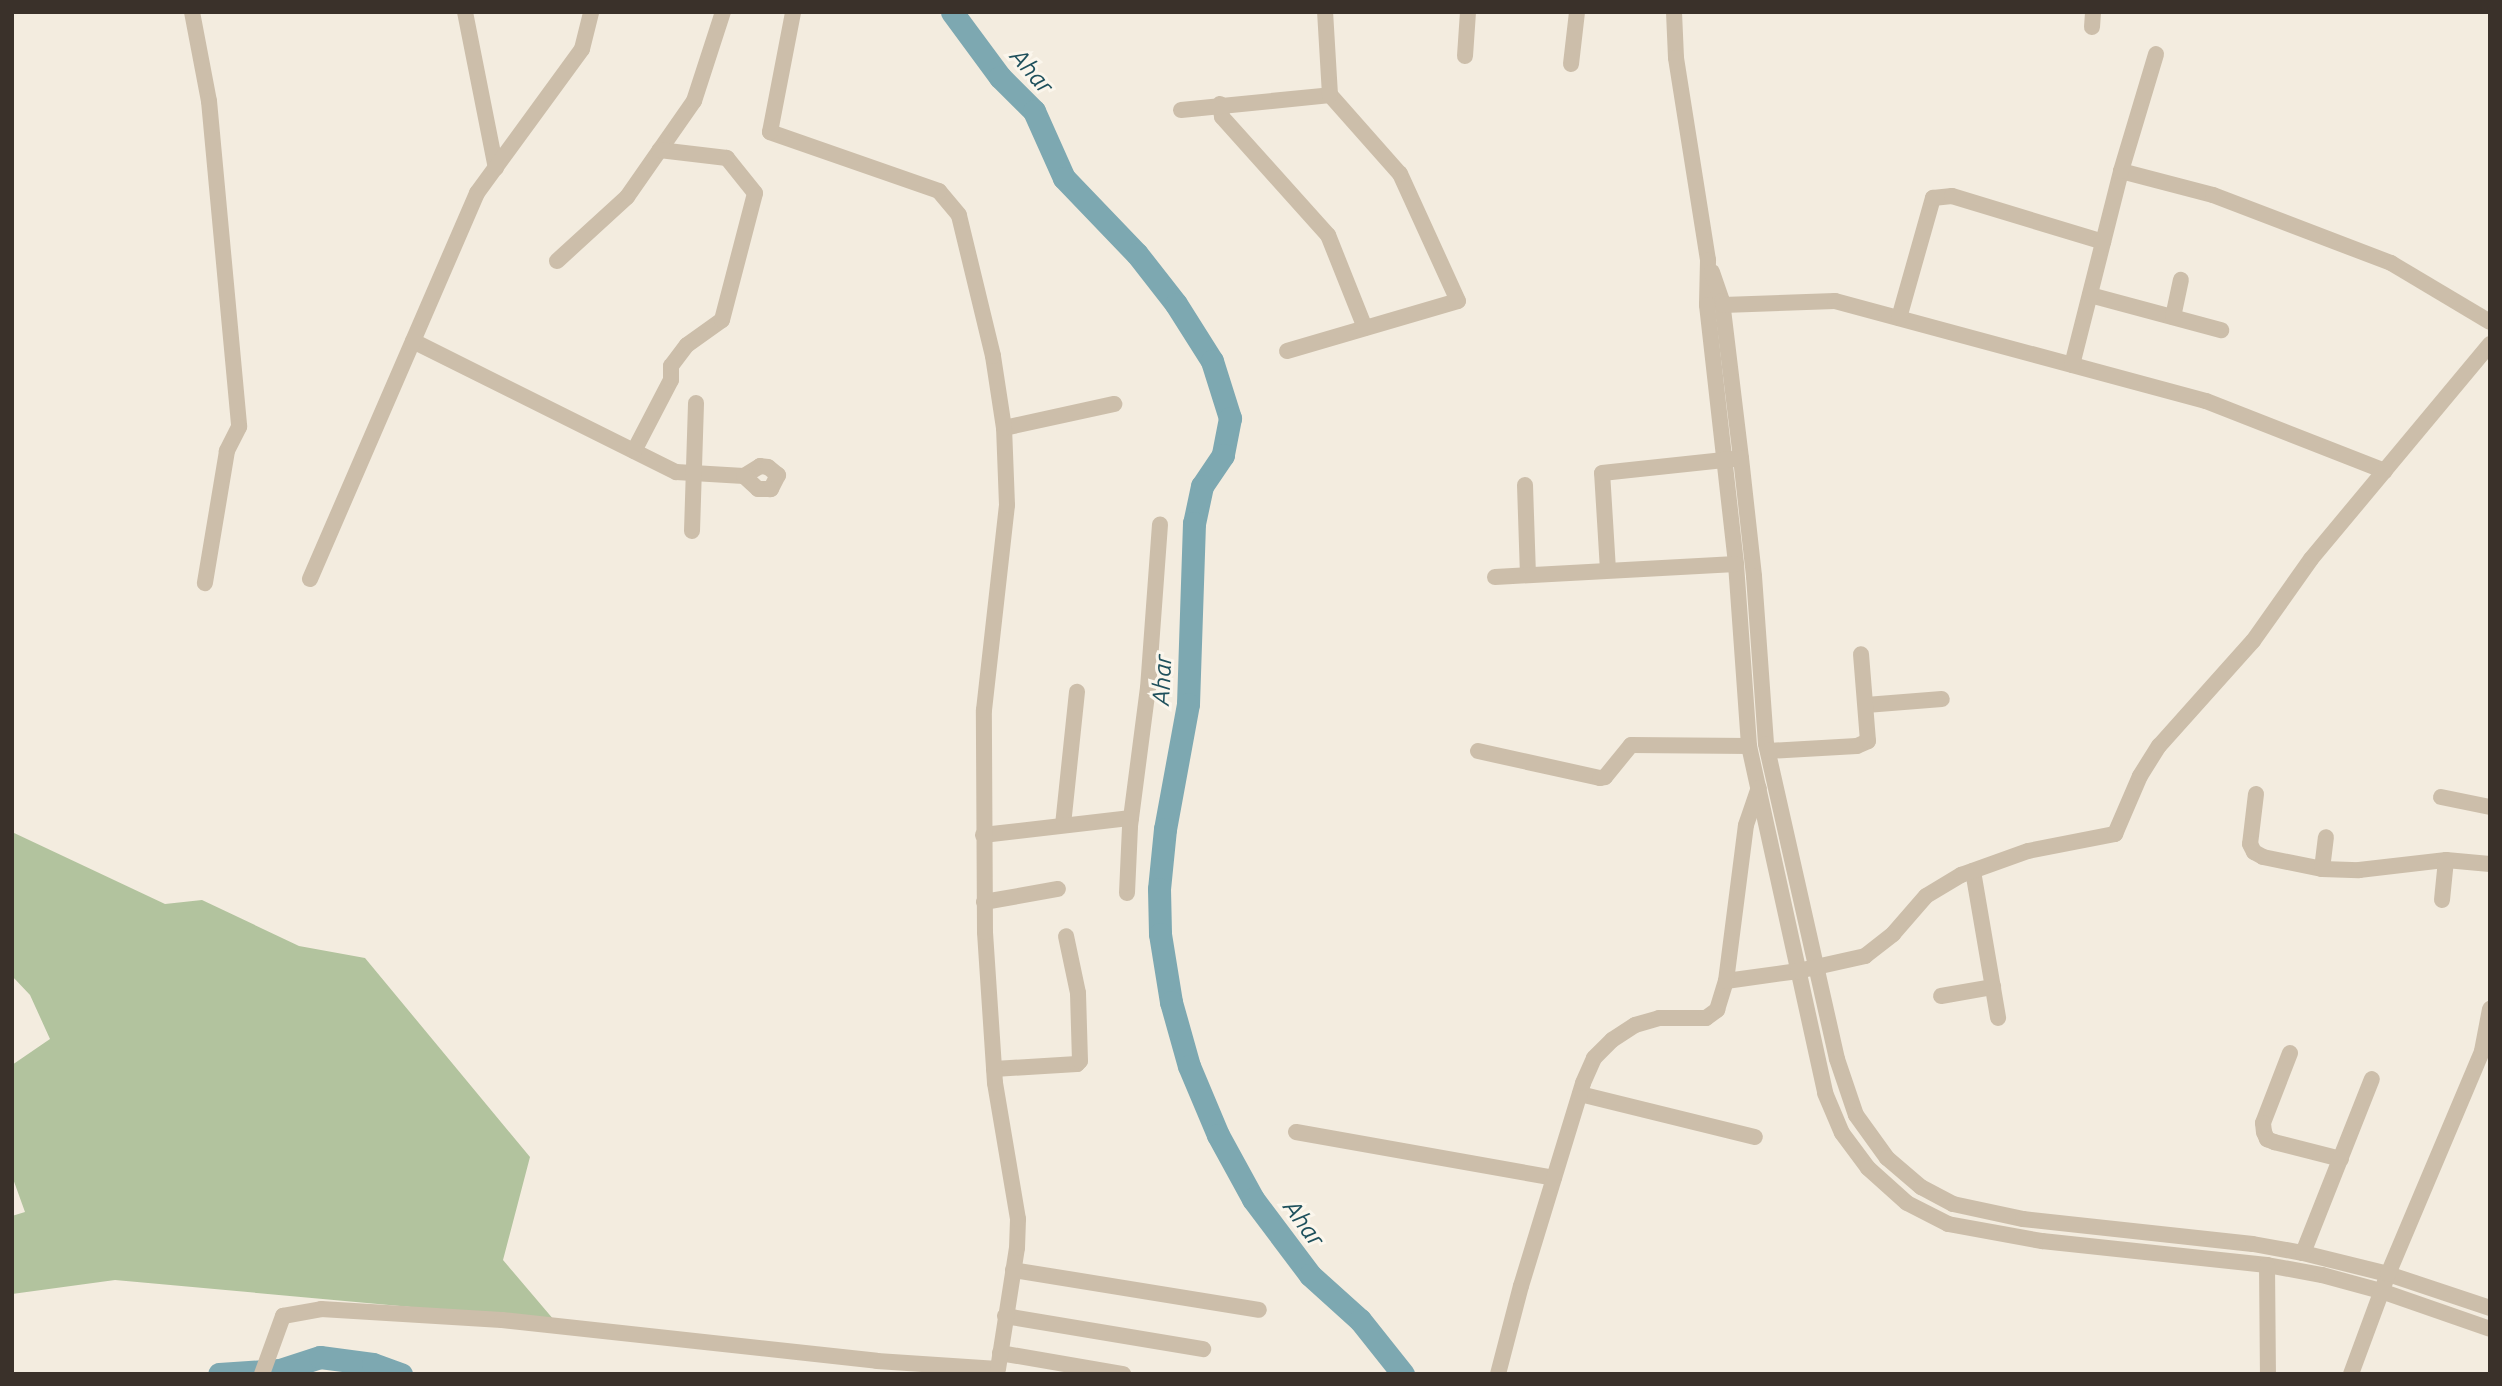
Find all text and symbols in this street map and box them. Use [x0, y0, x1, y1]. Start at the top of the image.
water label: Ahar [1004, 42, 1060, 100]
water label: Ahar [1146, 654, 1178, 706]
water label: Ahar [1277, 1194, 1331, 1252]

